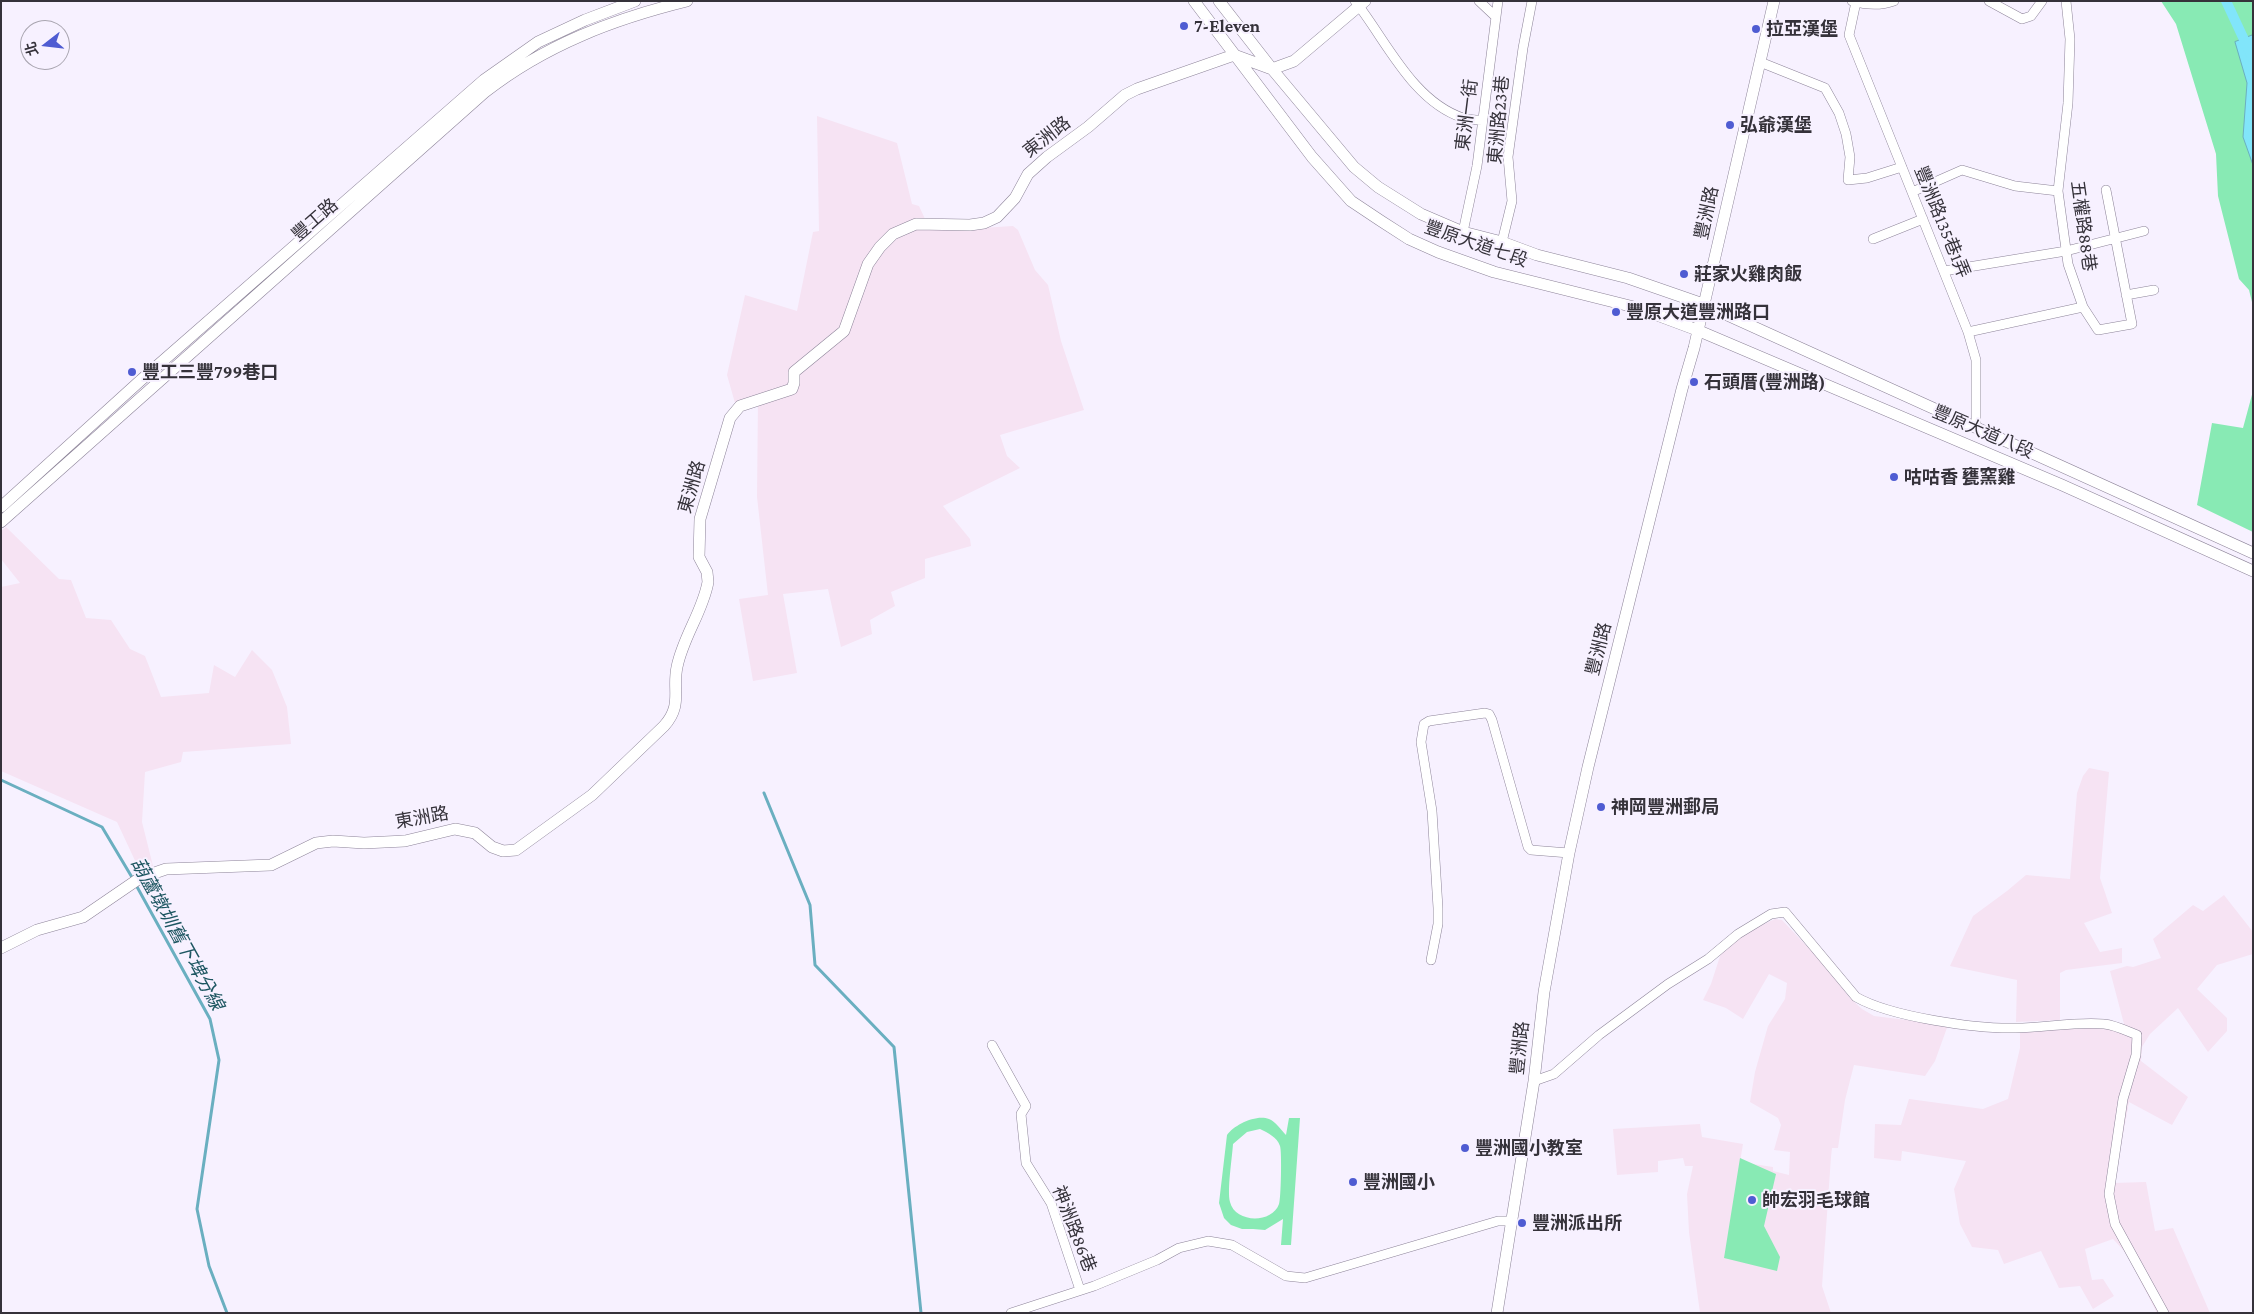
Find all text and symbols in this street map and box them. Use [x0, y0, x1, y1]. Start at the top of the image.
place label: 7-Eleven [1194, 15, 1260, 37]
place label: 拉亞漢堡 [1766, 18, 1838, 40]
north arrow [20, 20, 70, 70]
marker: 7-Eleven [1178, 20, 1190, 32]
marker: 拉亞漢堡 [1750, 23, 1762, 35]
text: 北 [22, 40, 41, 58]
street label: 東洲路23巷 [1484, 75, 1514, 165]
street label: 東洲一街 [1452, 78, 1482, 152]
street label: 東洲路 [1019, 112, 1075, 162]
place label: 弘爺漢堡 [1740, 114, 1812, 136]
marker: 弘爺漢堡 [1724, 119, 1736, 131]
street label: 豐洲路135巷1弄 [1910, 163, 1974, 281]
street label: 五權路88巷 [2066, 179, 2100, 273]
street label: 豐洲路 [1691, 184, 1723, 242]
street label: 豐工路 [288, 194, 342, 246]
street label: 豐原大道七段 [1421, 216, 1531, 272]
place label: 莊家火雞肉飯 [1694, 263, 1802, 285]
marker: 莊家火雞肉飯 [1678, 268, 1690, 280]
place label: 豐原大道豐洲路口 [1626, 301, 1770, 323]
marker: 豐原大道豐洲路口 [1610, 306, 1622, 318]
place label: 豐工三豐799巷口 [142, 361, 278, 383]
marker: 豐工三豐799巷口 [126, 366, 138, 378]
place label: 石頭厝(豐洲路) [1704, 371, 1826, 393]
marker: 石頭厝(豐洲路) [1688, 376, 1700, 388]
street label: 豐原大道八段 [1929, 401, 2037, 463]
street label: 東洲路 [674, 458, 710, 516]
place label: 咕咕香 甕窯雞 [1904, 466, 2015, 488]
marker: 咕咕香 甕窯雞 [1888, 471, 1900, 483]
street label: 豐洲路 [1582, 620, 1616, 678]
place label: 神岡豐洲郵局 [1611, 796, 1719, 818]
marker: 神岡豐洲郵局 [1595, 801, 1607, 813]
street label: 東洲路 [394, 803, 450, 833]
water label: 葫蘆墩圳舊下埤分線 [126, 854, 228, 1014]
street label: 豐洲路 [1506, 1020, 1534, 1076]
place label: 豐洲國小教室 [1475, 1137, 1583, 1159]
marker: 豐洲國小教室 [1459, 1142, 1471, 1154]
place label: 豐洲國小 [1363, 1171, 1435, 1193]
marker: 豐洲國小 [1347, 1176, 1359, 1188]
street label: 神洲路86巷 [1048, 1183, 1100, 1275]
place label: 帥宏羽毛球館 [1762, 1189, 1870, 1211]
marker: 帥宏羽毛球館 [1746, 1194, 1758, 1206]
place label: 豐洲派出所 [1532, 1212, 1622, 1234]
marker: 豐洲派出所 [1516, 1217, 1528, 1229]

